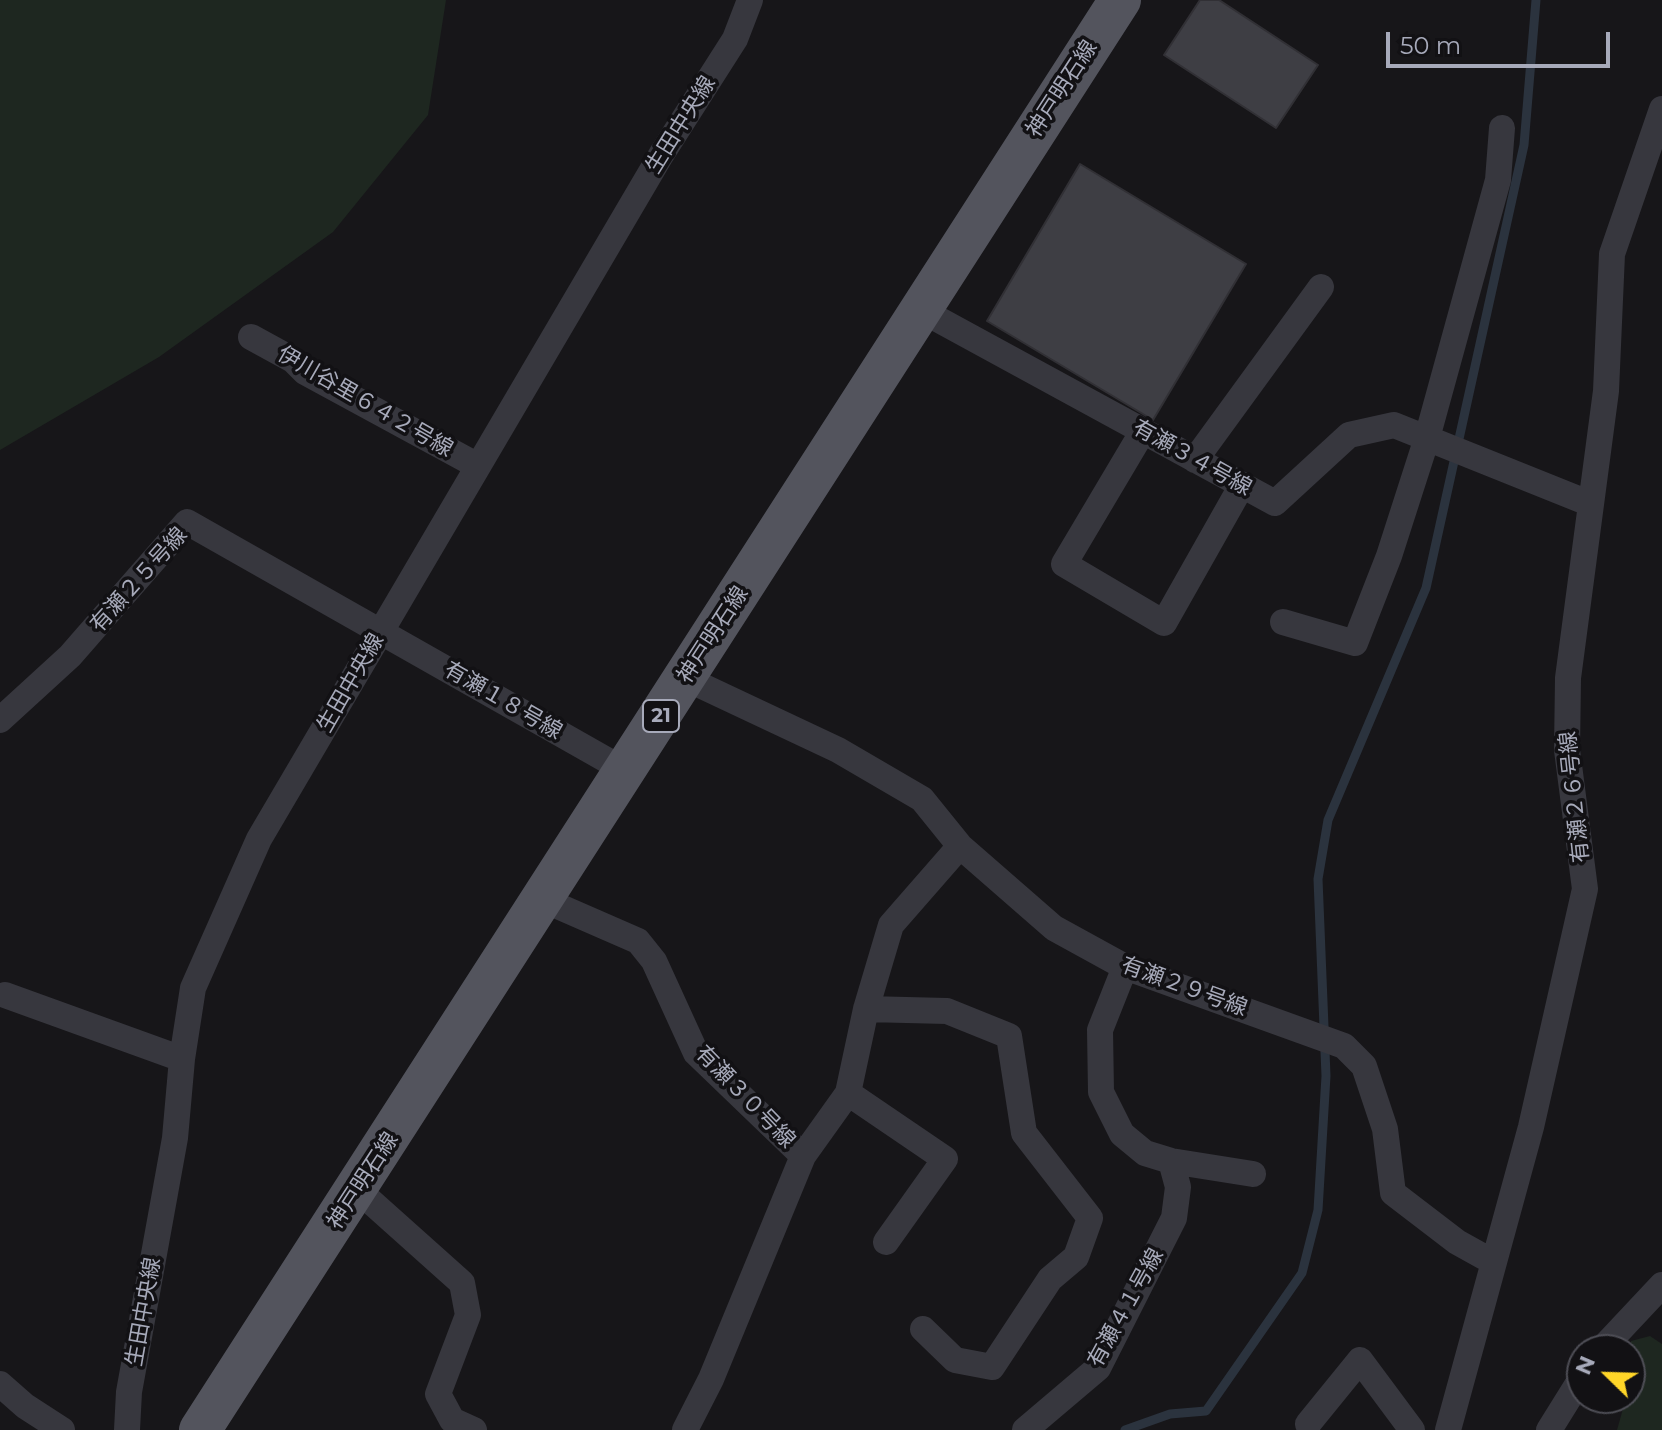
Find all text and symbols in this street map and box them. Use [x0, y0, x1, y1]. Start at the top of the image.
scale bar [1390, 16, 1614, 66]
text: 50 m [1400, 31, 1461, 60]
street label: 神戸明石線 [1021, 36, 1103, 142]
street label: 生田中央線 [641, 71, 721, 179]
street label: 伊川谷里６４２号線 [273, 341, 457, 463]
street label: 有瀬３４号線 [1128, 414, 1256, 502]
street label: 有瀬２５号線 [85, 522, 193, 638]
street label: 神戸明石線 [672, 582, 754, 688]
street label: 生田中央線 [312, 629, 390, 737]
street label: 有瀬１８号線 [439, 657, 567, 745]
road number: 21 [643, 700, 679, 732]
street label: 有瀬２６号線 [1555, 730, 1595, 864]
street label: 有瀬２９号線 [1117, 952, 1251, 1022]
street label: 有瀬３０号線 [690, 1040, 800, 1154]
street label: 神戸明石線 [322, 1128, 404, 1234]
street label: 有瀬４１号線 [1082, 1244, 1170, 1372]
street label: 生田中央線 [121, 1256, 167, 1368]
north arrow [1566, 1334, 1646, 1414]
text: N [1569, 1352, 1601, 1379]

